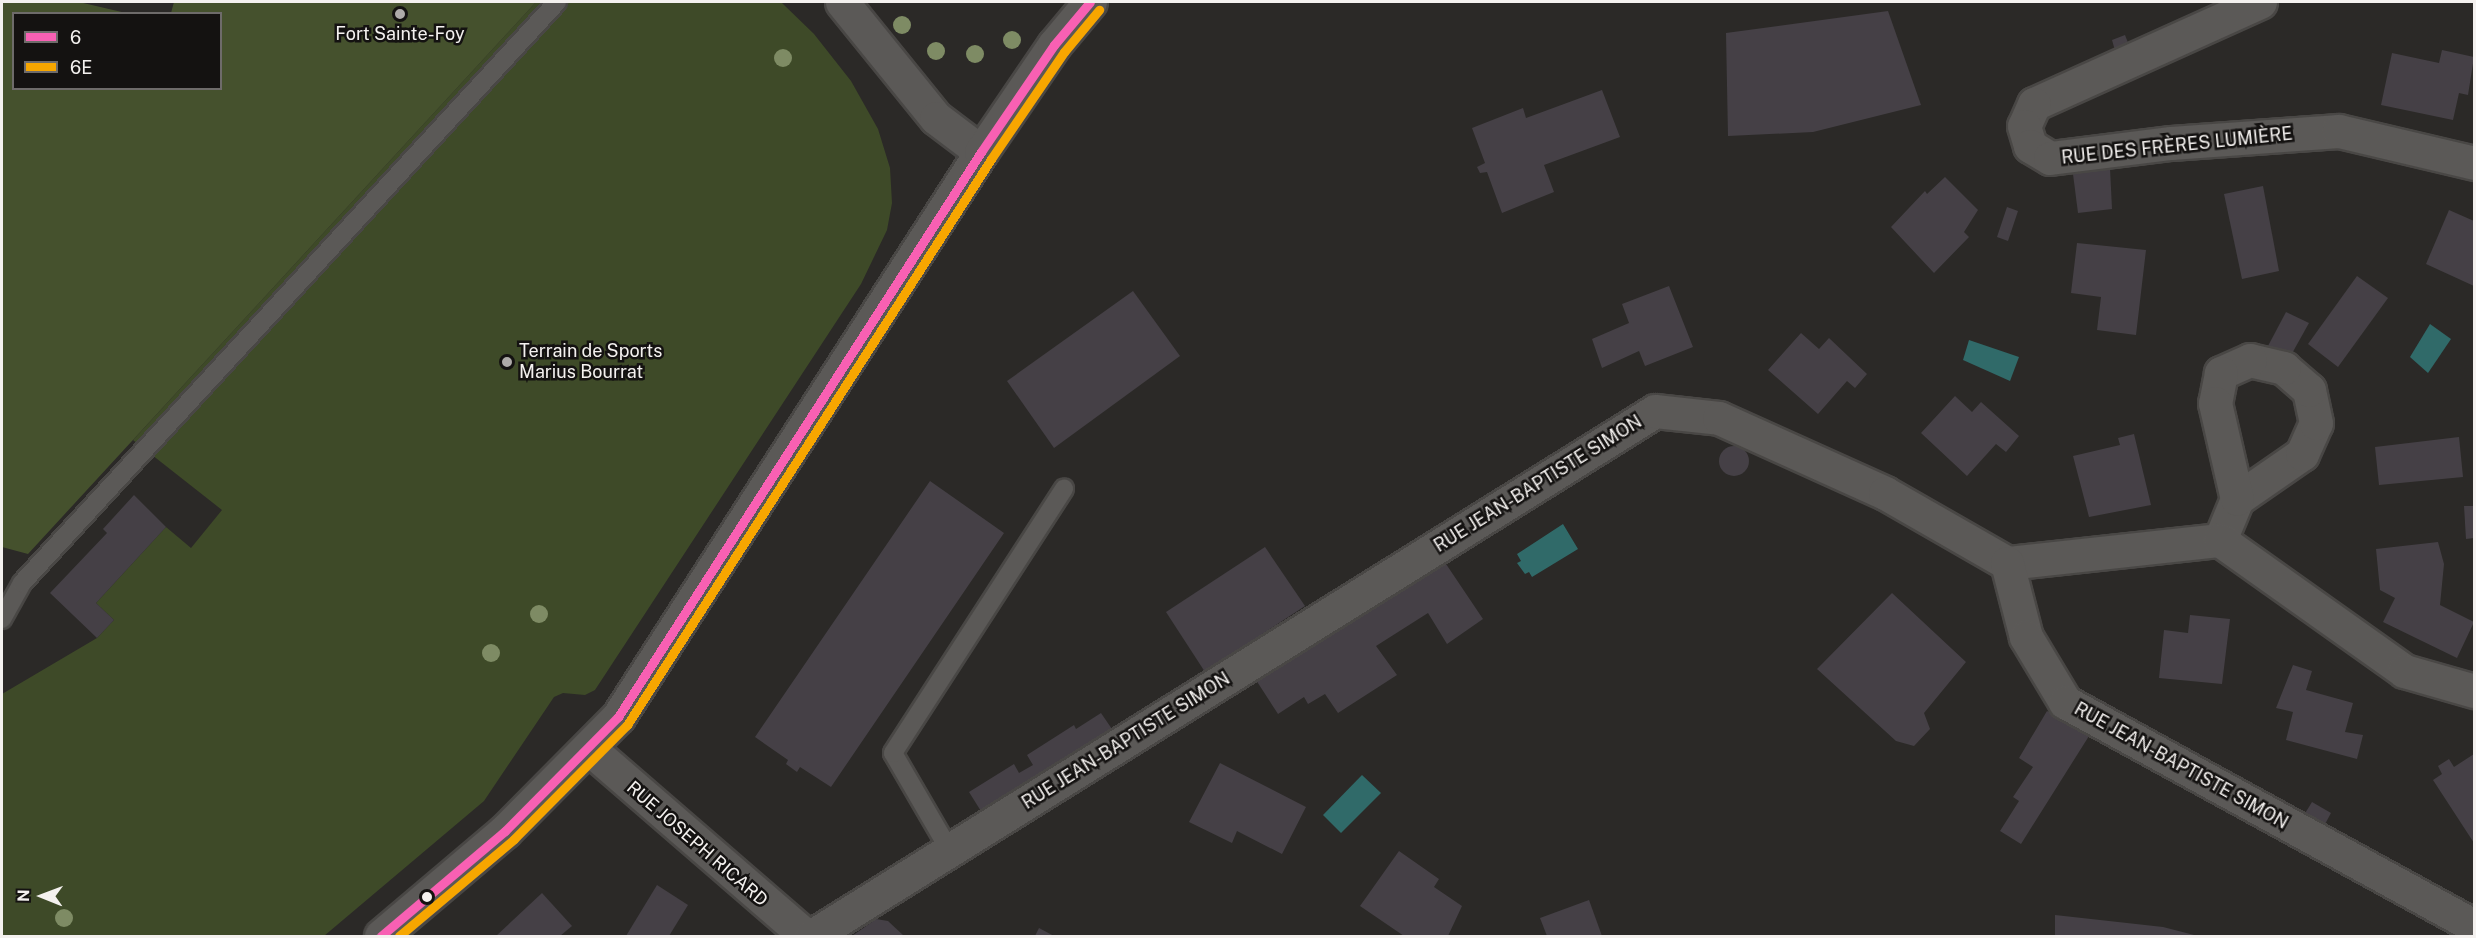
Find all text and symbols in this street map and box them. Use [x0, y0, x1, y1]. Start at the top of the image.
marker: Fort Sainte-Foy [393, 7, 407, 21]
legend [12, 12, 222, 90]
place label: Fort Sainte-Foy [335, 23, 465, 45]
text: 6 [70, 27, 81, 48]
text: 6E [70, 57, 92, 78]
street label: RUE DES FRÈRES LUMIÈRE [2060, 123, 2294, 169]
place label: Terrain de Sports Marius Bourrat [519, 341, 663, 384]
marker: Terrain de Sports Marius Bourrat [500, 355, 514, 369]
street label: RUE JEAN-BAPTISTE SIMON [1430, 411, 1646, 557]
street label: RUE JEAN-BAPTISTE SIMON [1018, 668, 1234, 814]
street label: RUE JEAN-BAPTISTE SIMON [2070, 698, 2292, 834]
street label: RUE JOSEPH RICARD [622, 777, 772, 911]
north arrow [12, 866, 72, 926]
text: N [14, 889, 33, 902]
unlabelled marker [421, 891, 433, 903]

